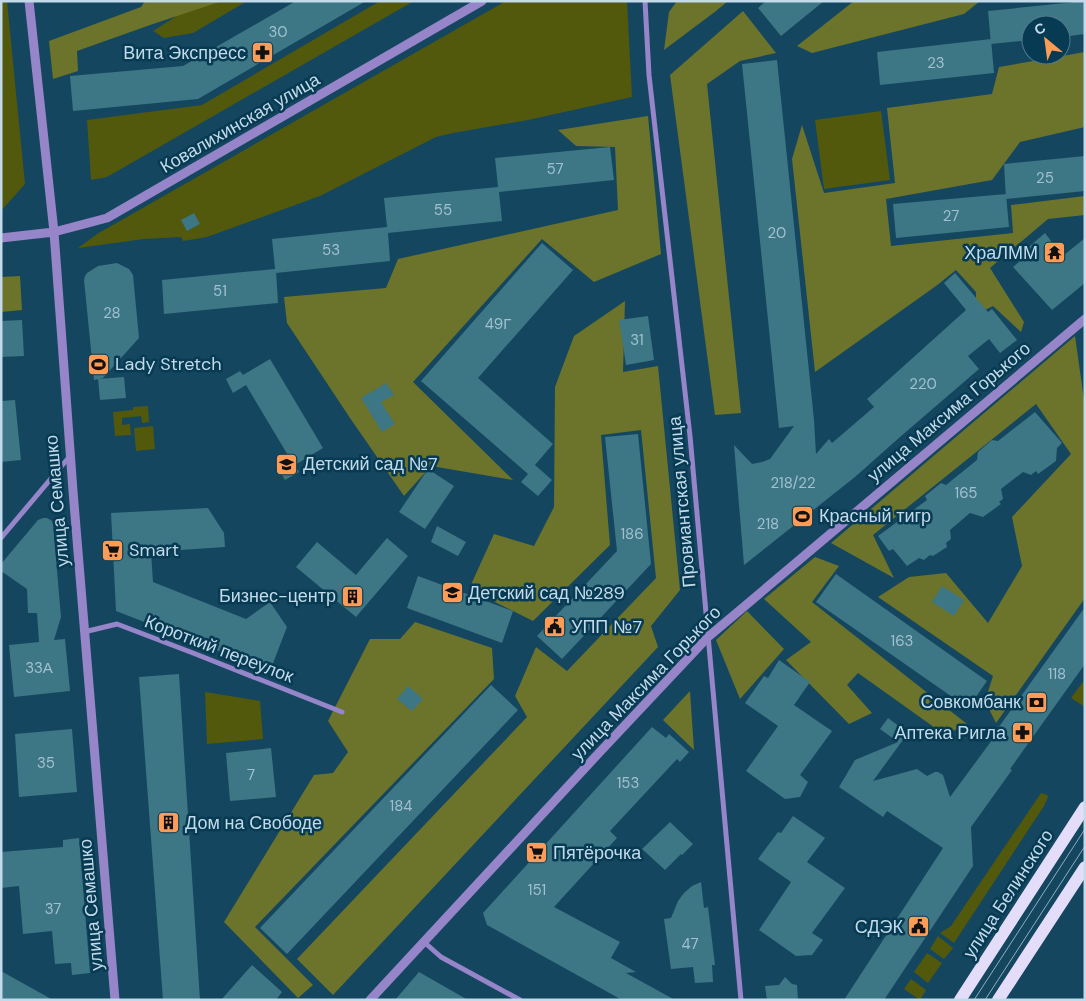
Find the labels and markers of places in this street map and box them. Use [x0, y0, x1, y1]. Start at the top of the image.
place label: Вита Экспресс [123, 41, 246, 65]
pharmacy icon: Вита Экспресс [250, 41, 274, 65]
place label: ХраЛММ [964, 241, 1038, 265]
temple icon: ХраЛММ [1042, 241, 1066, 265]
sports icon: Lady Stretch [87, 352, 111, 376]
place label: Lady Stretch [115, 352, 222, 376]
school or university icon: Детский сад №7 [275, 452, 299, 476]
place label: Детский сад №7 [303, 452, 438, 476]
sports icon: Красный тигр [791, 504, 815, 528]
place label: Красный тигр [819, 504, 931, 528]
supermarket icon: Smart [101, 538, 125, 562]
place label: Smart [129, 538, 179, 562]
school or university icon: Детский сад №289 [440, 581, 464, 605]
place label: Детский сад №289 [468, 581, 625, 605]
place label: Бизнес-центр [219, 584, 336, 608]
building icon: Бизнес-центр [340, 584, 364, 608]
public building icon: УПП №7 [543, 615, 567, 639]
place label: УПП №7 [571, 615, 642, 639]
place label: Совкомбанк [920, 690, 1021, 714]
bank icon: Совкомбанк [1025, 690, 1049, 714]
place label: Аптека Ригла [894, 721, 1007, 745]
pharmacy icon: Аптека Ригла [1010, 721, 1034, 745]
building icon: Дом на Свободе [157, 811, 181, 835]
place label: Дом на Свободе [185, 811, 322, 835]
supermarket icon: Пятёрочка [525, 841, 549, 865]
place label: Пятёрочка [553, 841, 642, 865]
place label: СДЭК [855, 915, 904, 939]
public building icon: СДЭК [907, 915, 931, 939]

